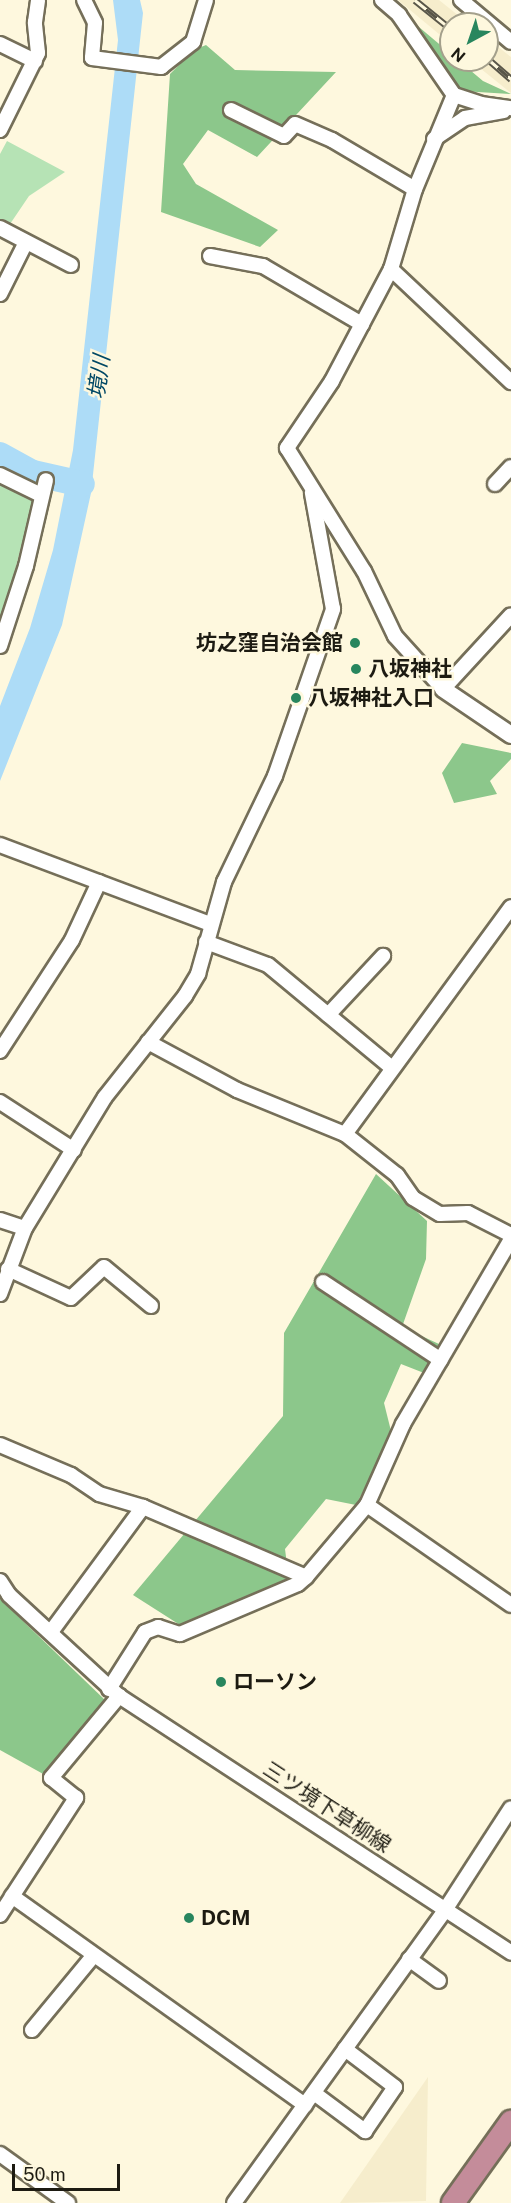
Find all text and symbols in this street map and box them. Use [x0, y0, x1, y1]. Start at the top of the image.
north arrow [439, 12, 499, 72]
text: N [447, 43, 469, 66]
water label: 境川 [83, 353, 115, 401]
place label: 坊之窪自治会館 [196, 630, 343, 656]
marker: 坊之窪自治会館 [348, 636, 362, 650]
place label: 八坂神社 [368, 656, 452, 682]
marker: 八坂神社 [349, 662, 363, 676]
place label: 八坂神社入口 [308, 685, 434, 711]
marker: 八坂神社入口 [289, 691, 303, 705]
place label: ローソン [233, 1669, 317, 1695]
marker: ローソン [214, 1675, 228, 1689]
street label: 三ツ境下草柳線 [258, 1756, 396, 1858]
place label: DCM [201, 1905, 250, 1931]
marker: DCM [182, 1911, 196, 1925]
scale bar [15, 2152, 123, 2190]
text: 50 m [23, 2164, 66, 2185]

